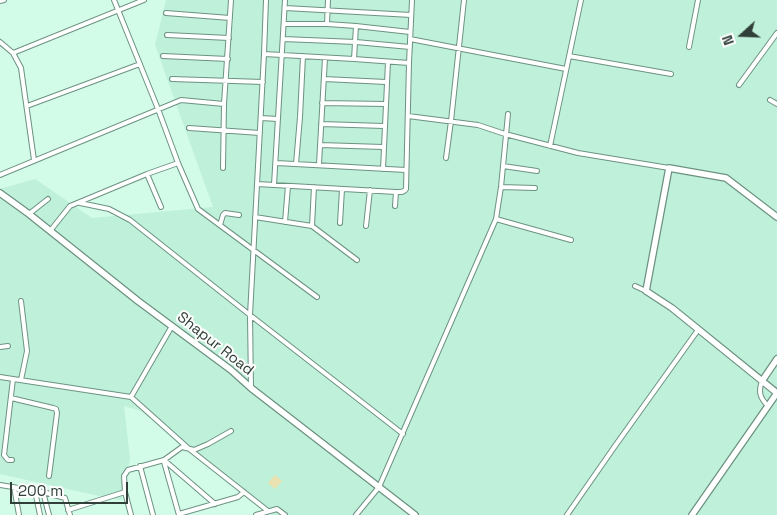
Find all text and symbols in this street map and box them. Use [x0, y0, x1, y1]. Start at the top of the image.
north arrow [717, 10, 767, 60]
text: N [718, 33, 738, 48]
street label: Shapur Road [173, 309, 257, 379]
scale bar [12, 472, 130, 504]
text: 200 m [18, 481, 63, 500]

